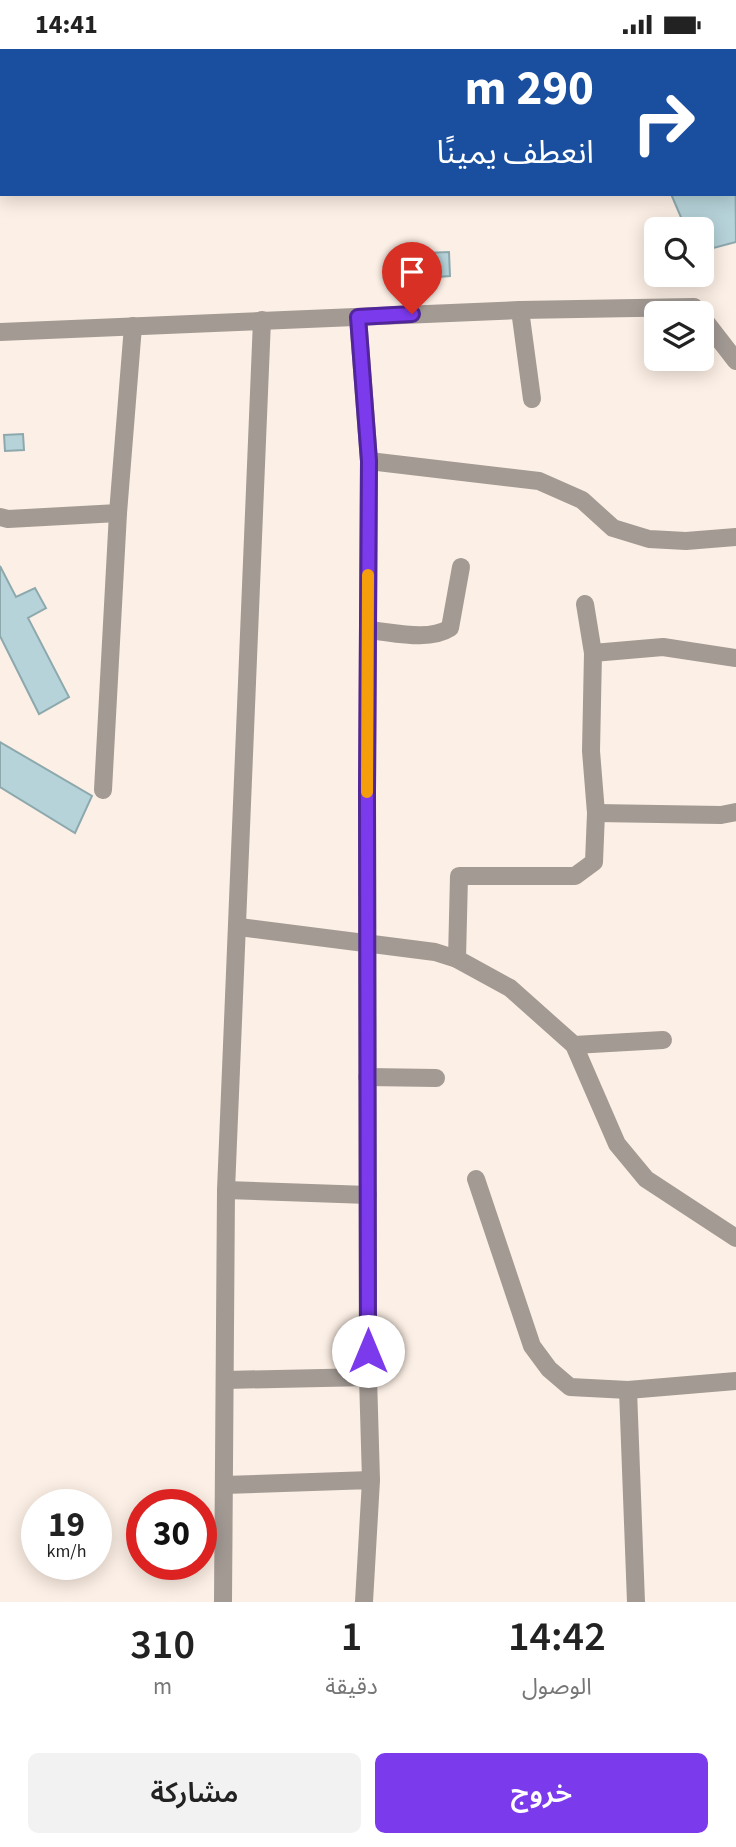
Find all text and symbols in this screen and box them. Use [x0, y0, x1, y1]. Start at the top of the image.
text: 14:41 [35, 6, 98, 43]
text: 290 m [465, 54, 594, 124]
icon: right [618, 77, 709, 168]
text: انعطف يمينًا [437, 130, 594, 176]
map controls [644, 217, 714, 371]
button: search [644, 217, 714, 287]
pin [382, 242, 442, 314]
icon: arrive [393, 253, 431, 291]
button: layers [644, 301, 714, 371]
position arrow [331, 1314, 405, 1388]
speed limit sign: 30 [126, 1489, 217, 1580]
text: 19 [48, 1500, 85, 1550]
text: km/h [47, 1539, 86, 1564]
text: 1 [341, 1607, 362, 1667]
text: 14:42 [508, 1607, 606, 1667]
text: 310 [130, 1615, 195, 1675]
text: m [153, 1670, 172, 1703]
text: دقيقة [325, 1670, 378, 1703]
text: الوصول [522, 1670, 592, 1703]
button: مشاركة [28, 1753, 361, 1833]
button: خروج [375, 1753, 708, 1833]

